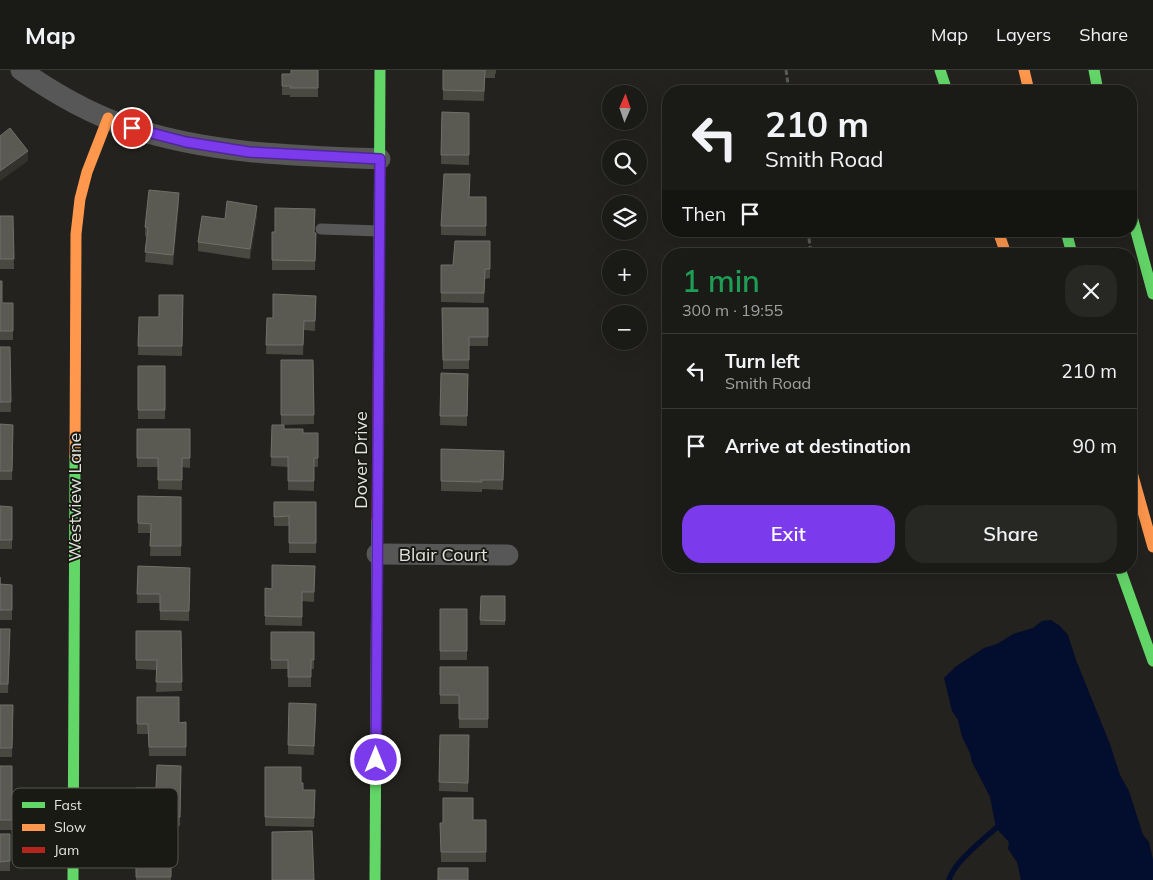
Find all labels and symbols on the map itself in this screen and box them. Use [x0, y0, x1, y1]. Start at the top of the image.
north arrow [602, 85, 648, 130]
pin [111, 107, 153, 149]
street label: Dover Drive [349, 411, 372, 509]
street label: Westview Lane [63, 433, 86, 561]
street label: Blair Court [399, 543, 487, 566]
position arrow [349, 733, 401, 785]
legend [12, 788, 178, 868]
text: Fast [54, 796, 82, 814]
text: Slow [54, 818, 86, 836]
text: Jam [54, 841, 79, 859]

